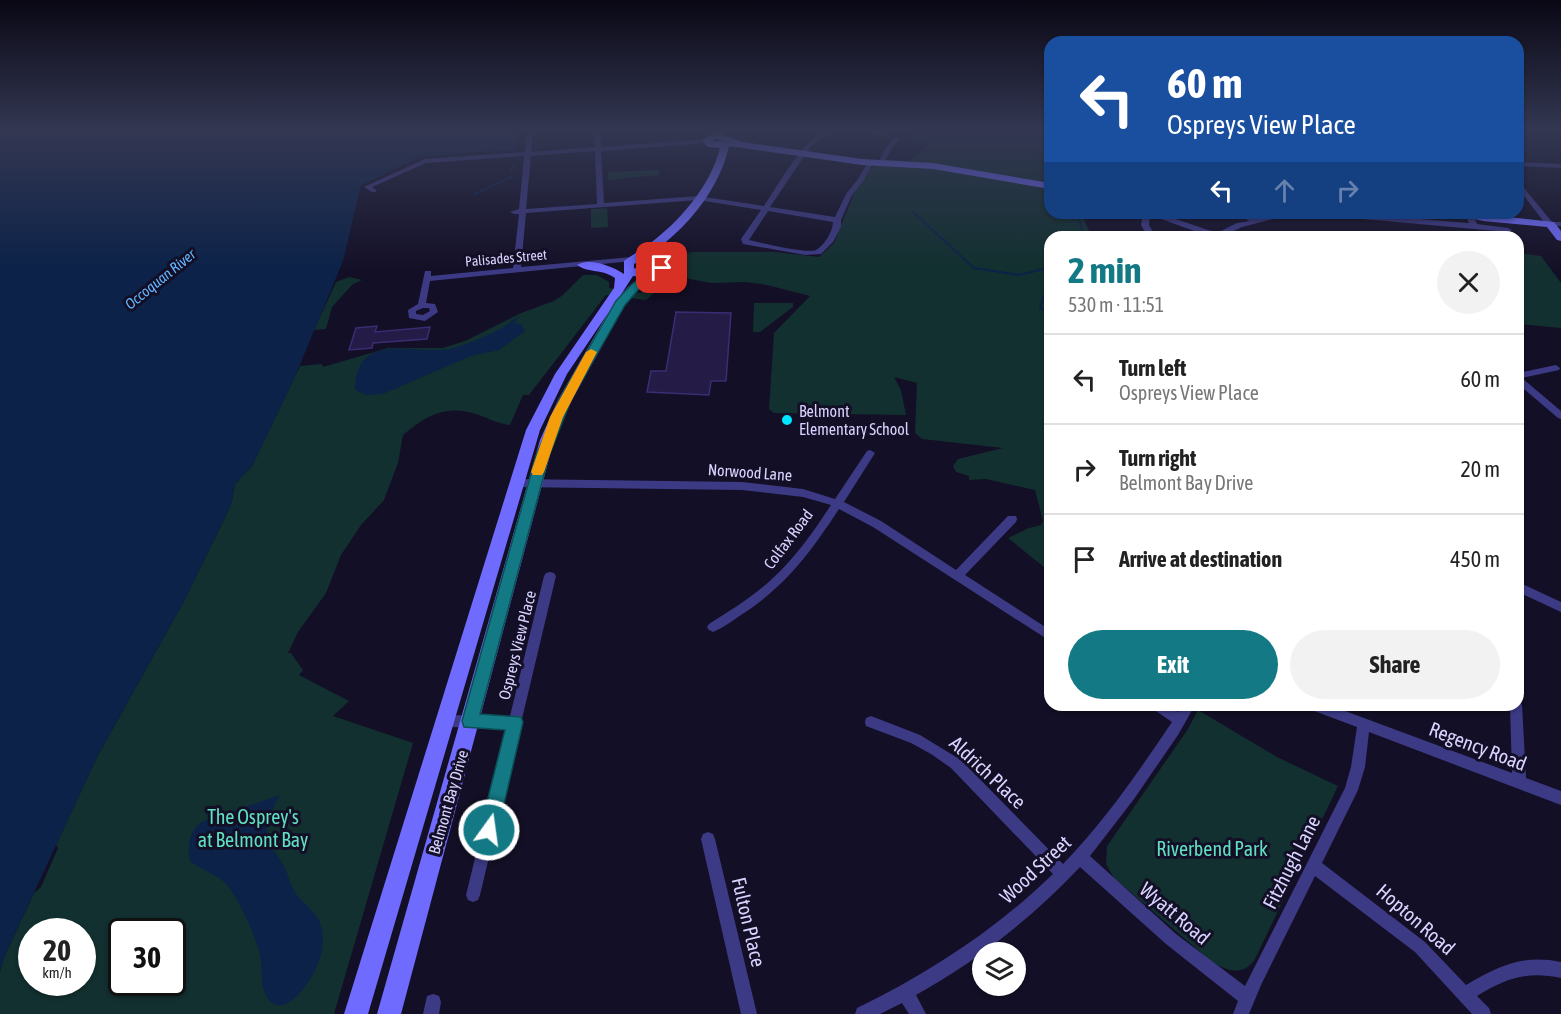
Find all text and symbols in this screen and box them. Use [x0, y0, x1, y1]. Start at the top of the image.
text: 60 m [1167, 59, 1242, 107]
icon: left [1068, 60, 1146, 138]
text: Ospreys View Place [1167, 109, 1356, 140]
icon: left [1205, 174, 1238, 207]
icon: ahead [1268, 174, 1301, 207]
icon: right [1331, 174, 1364, 207]
pin [636, 242, 687, 293]
water label: Occoquan River [121, 245, 199, 313]
street label: Palisades Street [464, 246, 548, 270]
text: 2 min [1068, 249, 1142, 291]
icon: arrive [645, 251, 678, 284]
button: close [1437, 251, 1500, 314]
text: 530 m · 11:51 [1068, 293, 1164, 316]
text: Turn left [1119, 355, 1186, 381]
icon: left [1068, 363, 1101, 396]
text: 60 m [1460, 366, 1500, 392]
text: Ospreys View Place [1119, 381, 1259, 404]
place label: Belmont Elementary School [799, 402, 910, 439]
marker: Belmont Elementary School [780, 413, 794, 427]
text: Turn right [1119, 445, 1196, 471]
icon: right [1068, 453, 1101, 486]
text: 20 m [1460, 456, 1500, 482]
street label: Norwood Lane [707, 460, 793, 484]
text: Belmont Bay Drive [1119, 471, 1253, 494]
street label: Colfax Road [760, 506, 816, 572]
icon: arrive [1068, 543, 1101, 576]
text: Arrive at destination [1119, 546, 1282, 572]
text: 450 m [1450, 546, 1500, 572]
street label: Ospreys View Place [495, 589, 540, 702]
button: Exit [1068, 630, 1278, 699]
button: Share [1290, 630, 1500, 699]
street label: Regency Road [1426, 717, 1530, 775]
street label: Aldrich Place [945, 731, 1031, 813]
street label: Belmont Bay Drive [425, 748, 472, 856]
position arrow [457, 798, 521, 862]
park label: The Osprey's at Belmont Bay [198, 805, 308, 851]
street label: Fitzhugh Lane [1258, 811, 1324, 913]
street label: Wood Street [995, 830, 1075, 908]
park label: Riverbend Park [1156, 837, 1268, 860]
street label: Fulton Place [728, 875, 770, 969]
street label: Wyatt Road [1135, 877, 1215, 949]
street label: Hopton Road [1372, 879, 1460, 959]
speed limit sign: 30 [108, 918, 186, 996]
text: 20 [43, 933, 71, 967]
map controls [972, 942, 1026, 996]
button: layers [972, 942, 1026, 996]
text: km/h [42, 964, 72, 981]

